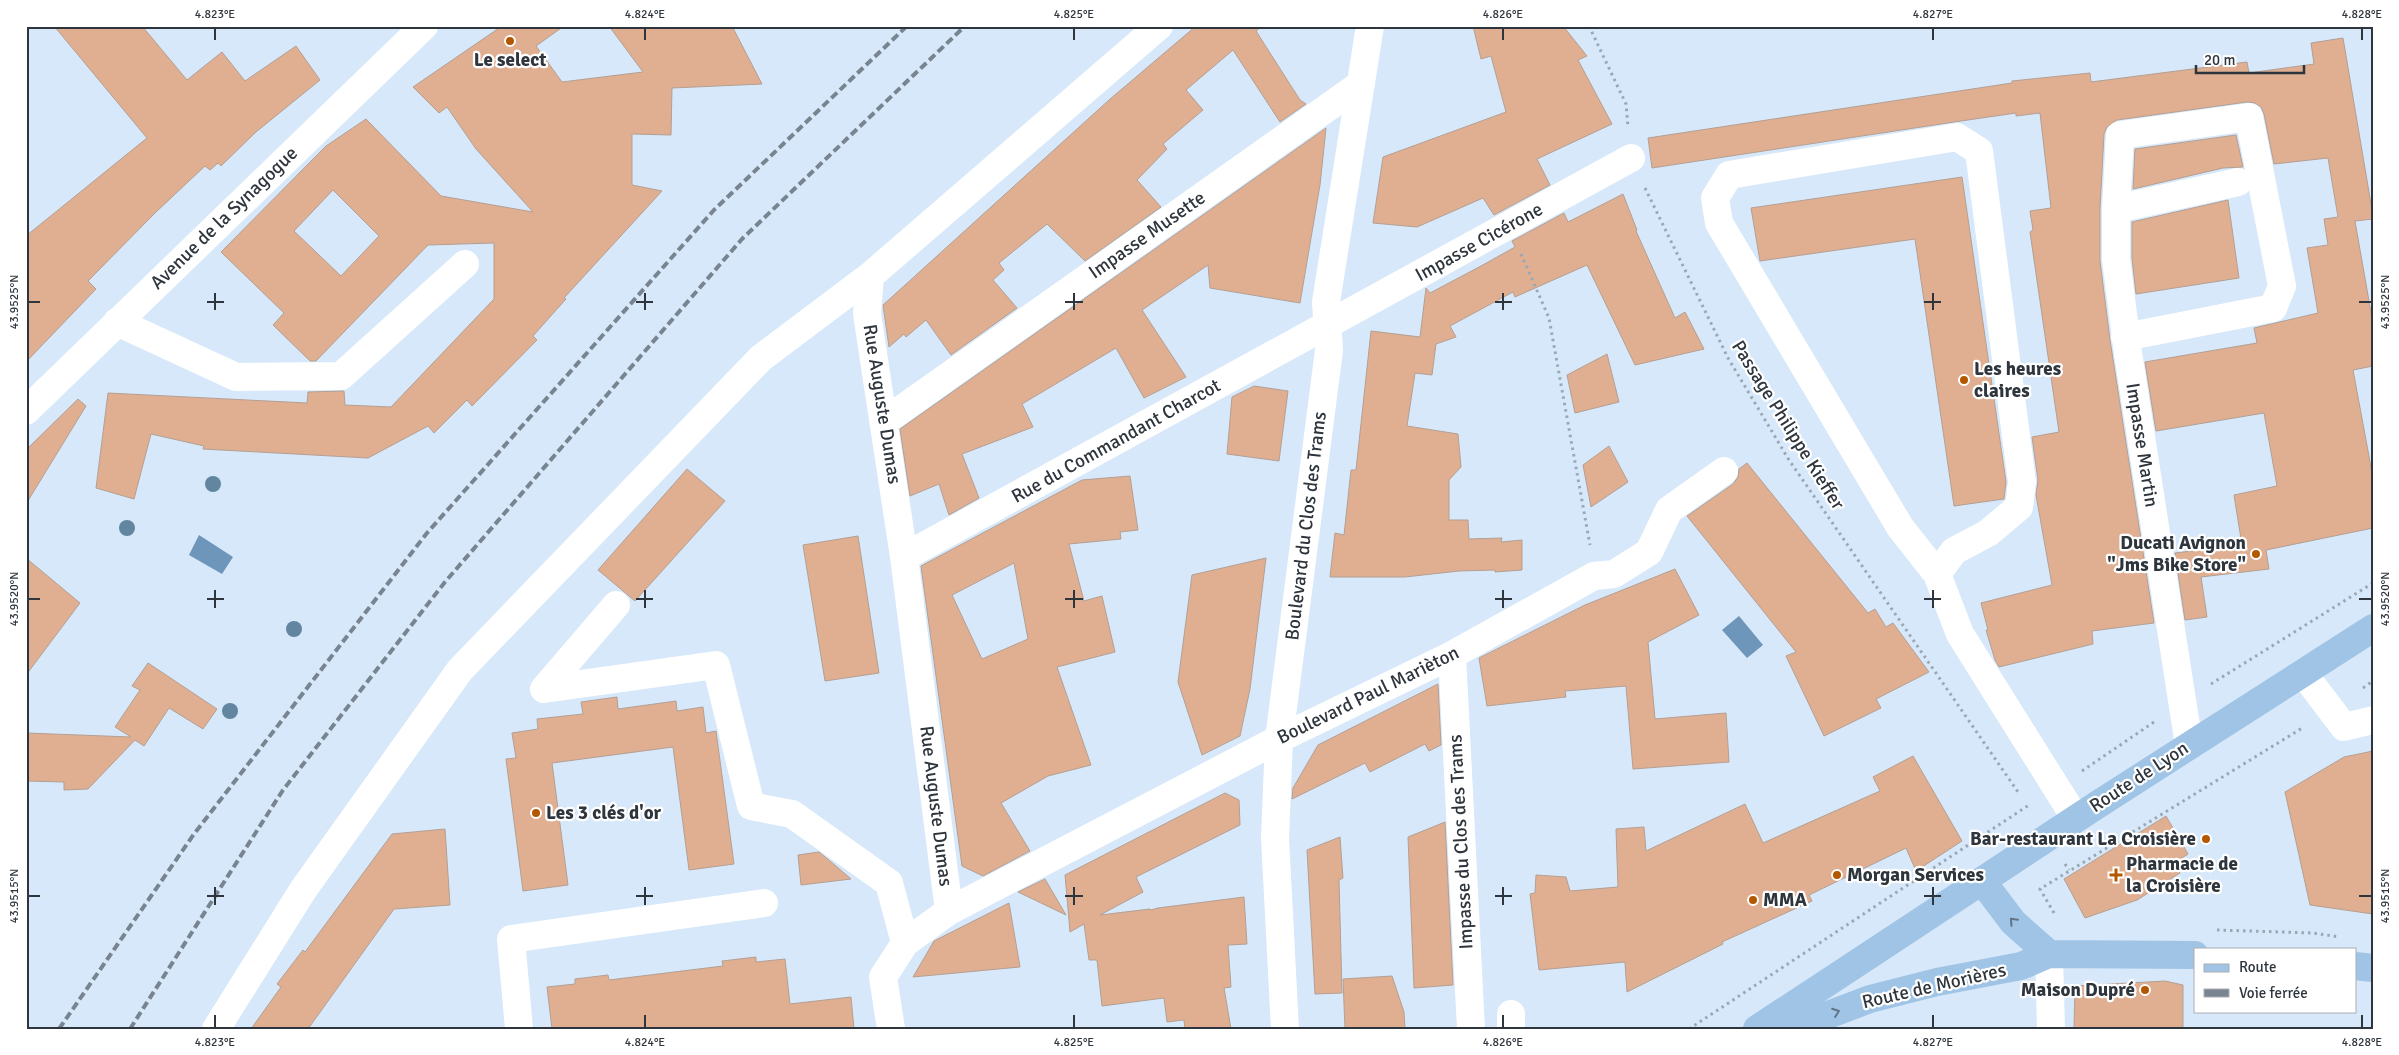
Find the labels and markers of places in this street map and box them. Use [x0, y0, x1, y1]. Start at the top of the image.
marker: Le select [504, 35, 516, 47]
place label: Le select [474, 48, 546, 72]
place label: Les heures claires [1974, 357, 2061, 403]
marker: Les heures claires [1958, 374, 1970, 386]
place label: Ducati Avignon "Jms Bike Store" [2107, 531, 2246, 577]
marker: Ducati Avignon "Jms Bike Store" [2250, 548, 2262, 560]
place label: Les 3 clés d'or [546, 801, 662, 825]
marker: Les 3 clés d'or [530, 807, 542, 819]
place label: Bar-restaurant La Croisière [1970, 827, 2196, 851]
marker: Bar-restaurant La Croisière [2200, 833, 2212, 845]
place label: Pharmacie de la Croisière [2126, 852, 2238, 898]
place label: Morgan Services [1847, 863, 1984, 887]
marker: Morgan Services [1831, 869, 1843, 881]
marker: Pharmacie de la Croisière [2110, 869, 2122, 881]
place label: MMA [1763, 888, 1807, 912]
marker: MMA [1747, 894, 1759, 906]
place label: Maison Dupré [2021, 978, 2135, 1002]
marker: Maison Dupré [2139, 984, 2151, 996]

